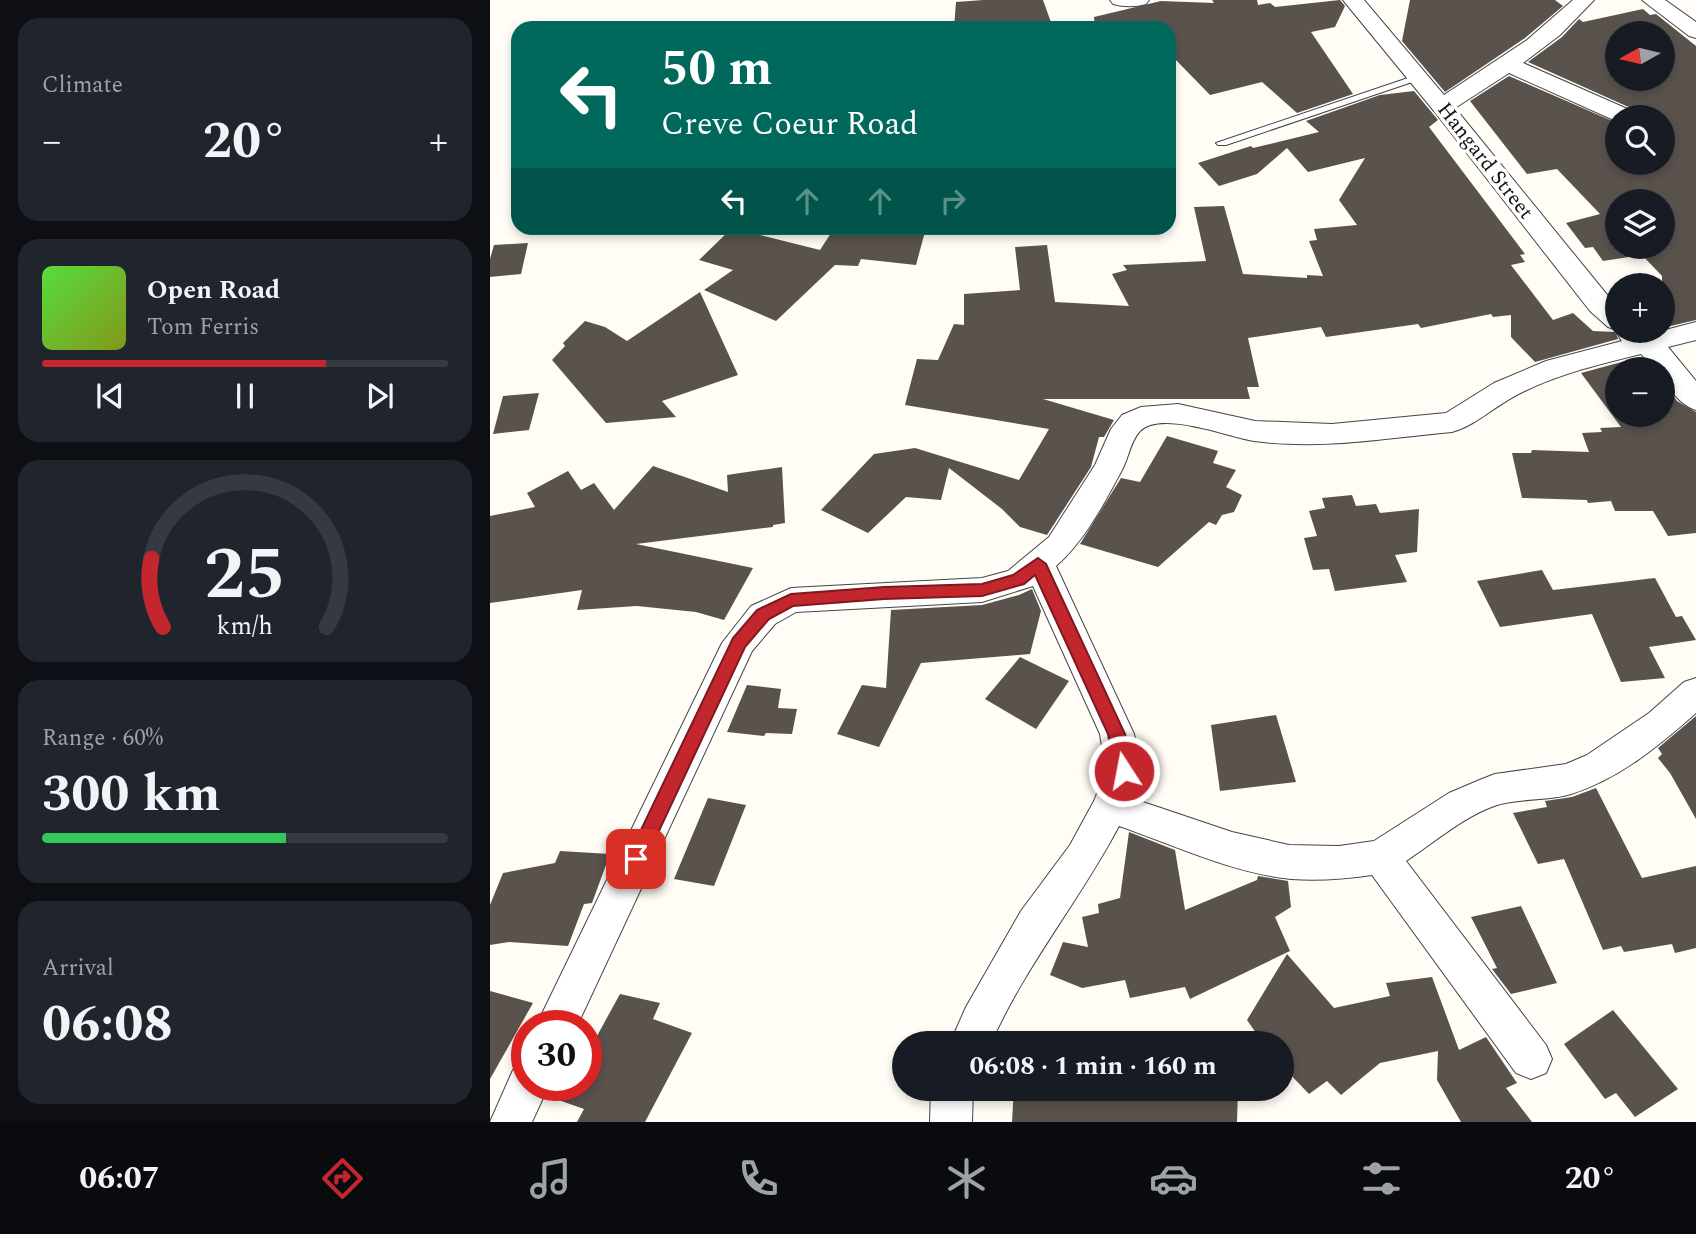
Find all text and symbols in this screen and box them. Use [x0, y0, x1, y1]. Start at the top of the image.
north arrow [1605, 21, 1675, 91]
map controls [1605, 21, 1675, 427]
text: 50 m [661, 32, 772, 107]
icon: left [546, 49, 637, 140]
text: Climate [42, 68, 123, 103]
street label: Hangard Street [1429, 95, 1541, 227]
text: Creve Coeur Road [661, 100, 918, 149]
text: 20° [203, 102, 287, 181]
button: search [1605, 105, 1675, 175]
text: − [42, 113, 61, 171]
text: + [429, 113, 448, 171]
icon: left [715, 182, 753, 220]
icon: ahead [788, 182, 826, 220]
icon: ahead [861, 182, 899, 220]
icon: right [934, 182, 972, 220]
button: layers [1605, 189, 1675, 259]
text: Open Road [147, 270, 280, 310]
button: + [1605, 273, 1675, 343]
text: Tom Ferris [147, 310, 259, 345]
button: − [1605, 357, 1675, 427]
icon: previous [91, 377, 129, 415]
icon: pause [226, 377, 264, 415]
icon: next [361, 377, 399, 415]
text: 25 [204, 520, 286, 631]
text: km/h [217, 608, 273, 646]
text: Range · 60% [42, 721, 163, 756]
position arrow [1087, 734, 1161, 808]
text: 300 km [42, 755, 221, 834]
pin [606, 829, 666, 889]
icon: arrive [617, 840, 655, 878]
text: Arrival [42, 951, 114, 986]
text: 06:08 [42, 985, 173, 1064]
speed limit sign: 30 [511, 1010, 602, 1101]
text: 06:08 · 1 min · 160 m [969, 1046, 1217, 1086]
text: 06:07 [79, 1154, 160, 1203]
icon: directions [318, 1154, 367, 1203]
icon: music [526, 1154, 575, 1203]
icon: phone [734, 1154, 783, 1203]
icon: climate [942, 1154, 991, 1203]
icon: car [1149, 1154, 1198, 1203]
icon: filters [1357, 1154, 1406, 1203]
text: 20° [1565, 1154, 1617, 1203]

